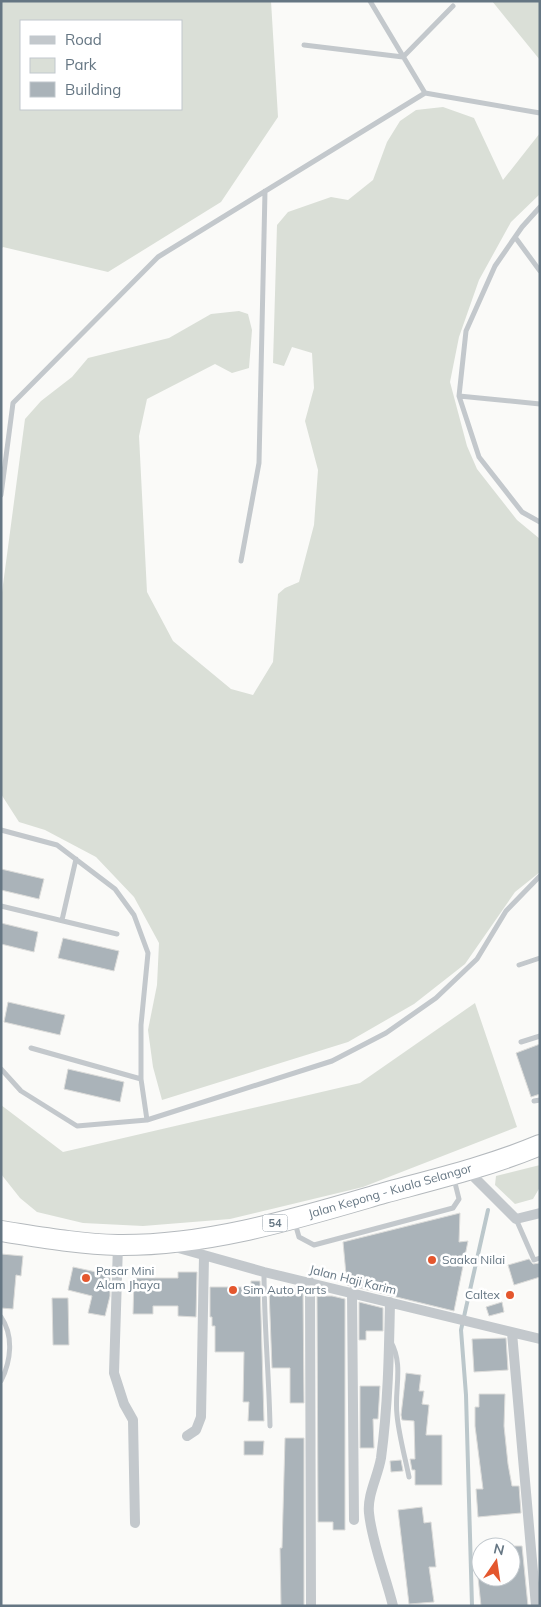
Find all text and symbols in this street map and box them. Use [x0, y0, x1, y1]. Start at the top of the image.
legend [20, 20, 182, 110]
text: Road [65, 30, 102, 49]
text: Park [65, 55, 97, 74]
text: Building [65, 80, 121, 99]
street label: Jalan Kepong - Kuala Selangor [306, 1160, 474, 1221]
road number: 54 [262, 1214, 288, 1232]
place label: Saaka Nilai [442, 1252, 505, 1267]
marker: Saaka Nilai [426, 1254, 438, 1266]
street label: Jalan Haji Karim [308, 1261, 398, 1298]
place label: Pasar Mini Alam Jhaya [96, 1263, 160, 1292]
marker: Pasar Mini Alam Jhaya [80, 1272, 92, 1284]
place label: Sim Auto Parts [243, 1282, 326, 1297]
marker: Sim Auto Parts [227, 1284, 239, 1296]
place label: Caltex [465, 1287, 501, 1302]
marker: Caltex [504, 1289, 516, 1301]
north arrow [471, 1537, 521, 1587]
text: N [492, 1539, 506, 1559]

